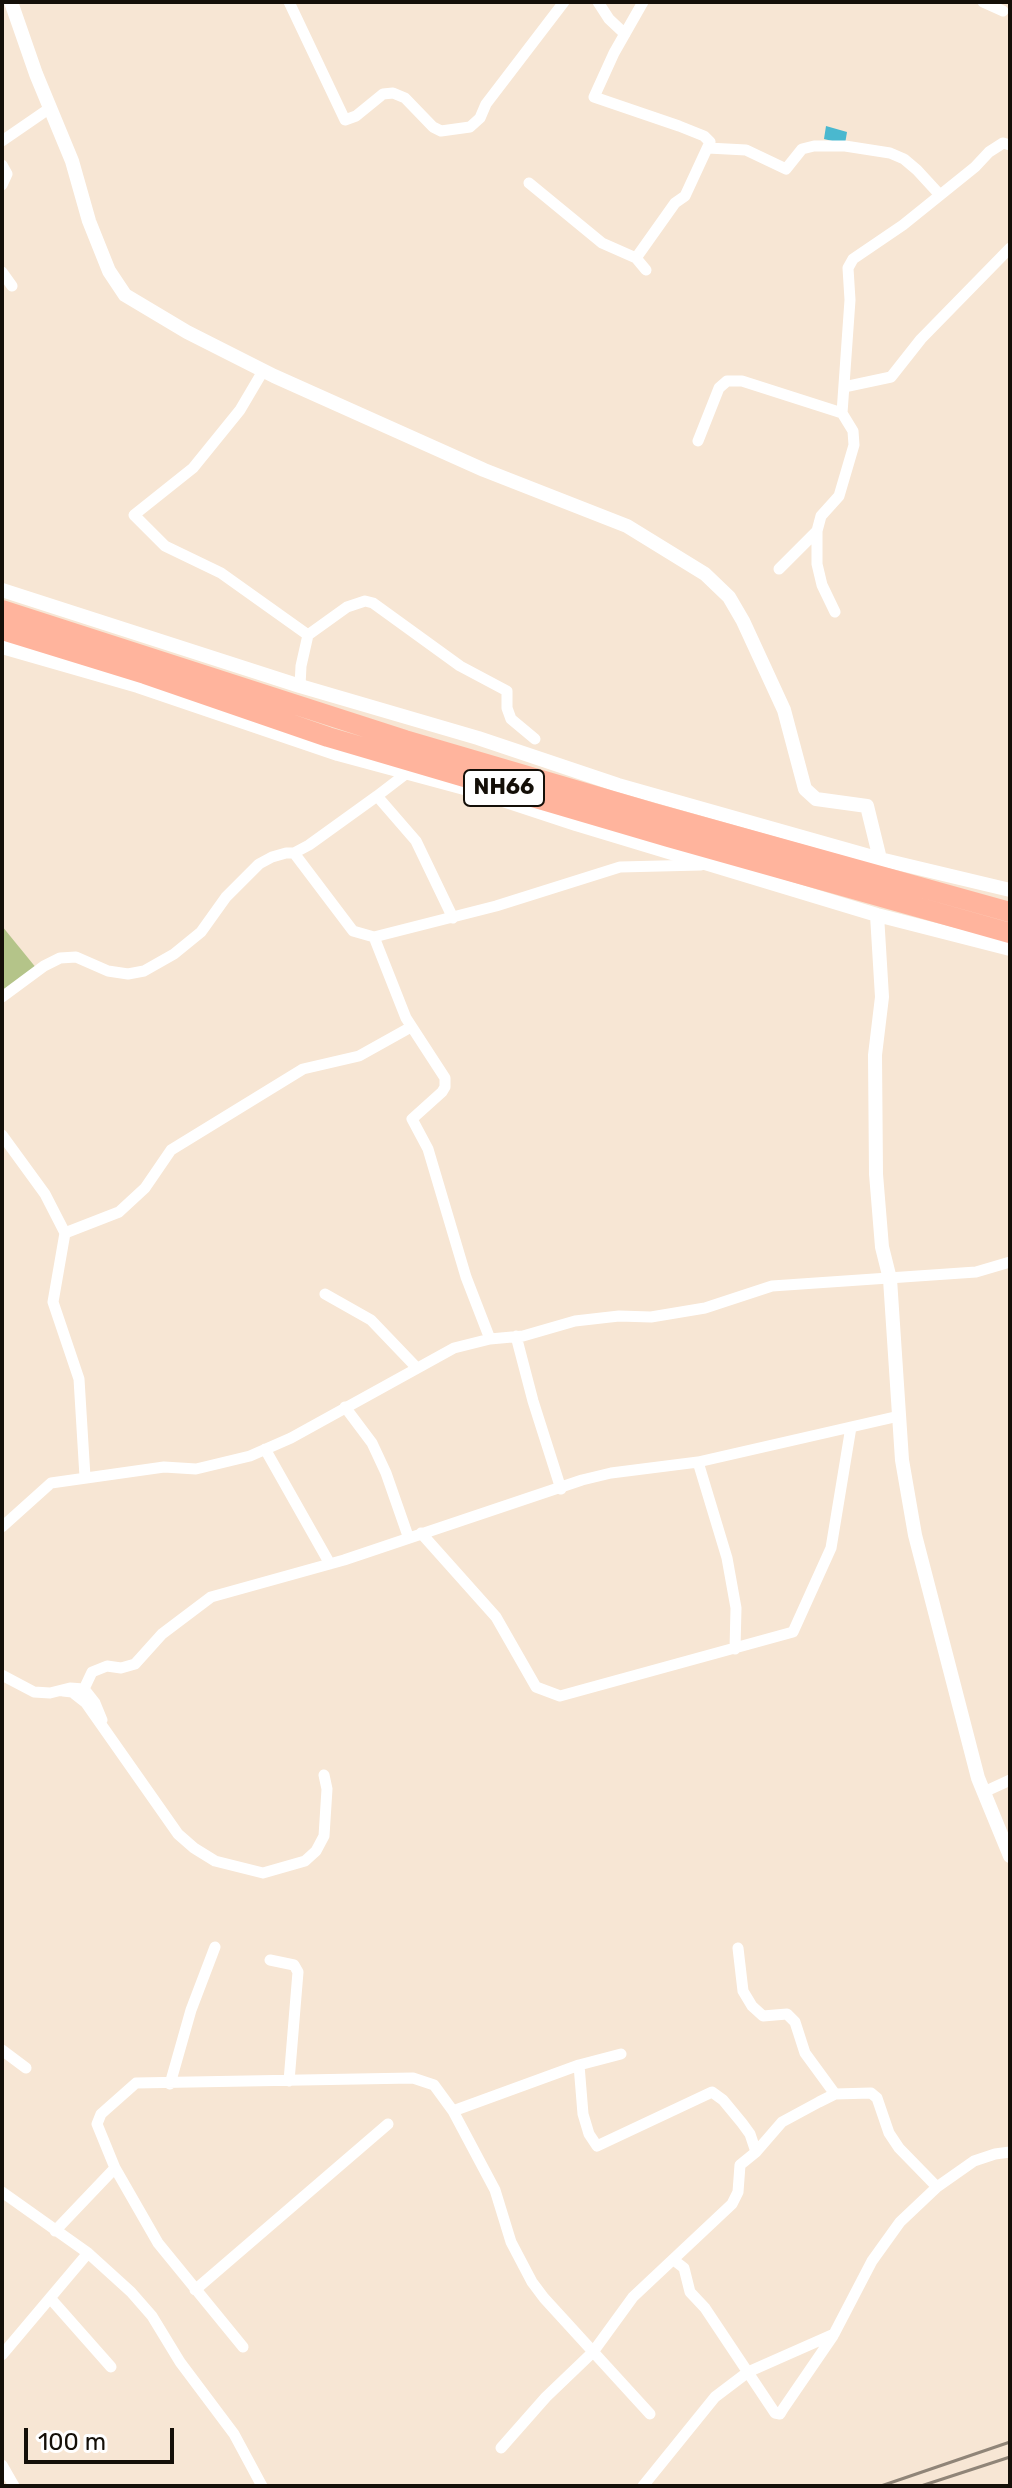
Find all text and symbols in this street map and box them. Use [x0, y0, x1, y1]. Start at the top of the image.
road number: NH66 [464, 770, 544, 806]
scale bar [28, 2412, 178, 2462]
text: 100 m [38, 2428, 106, 2456]

